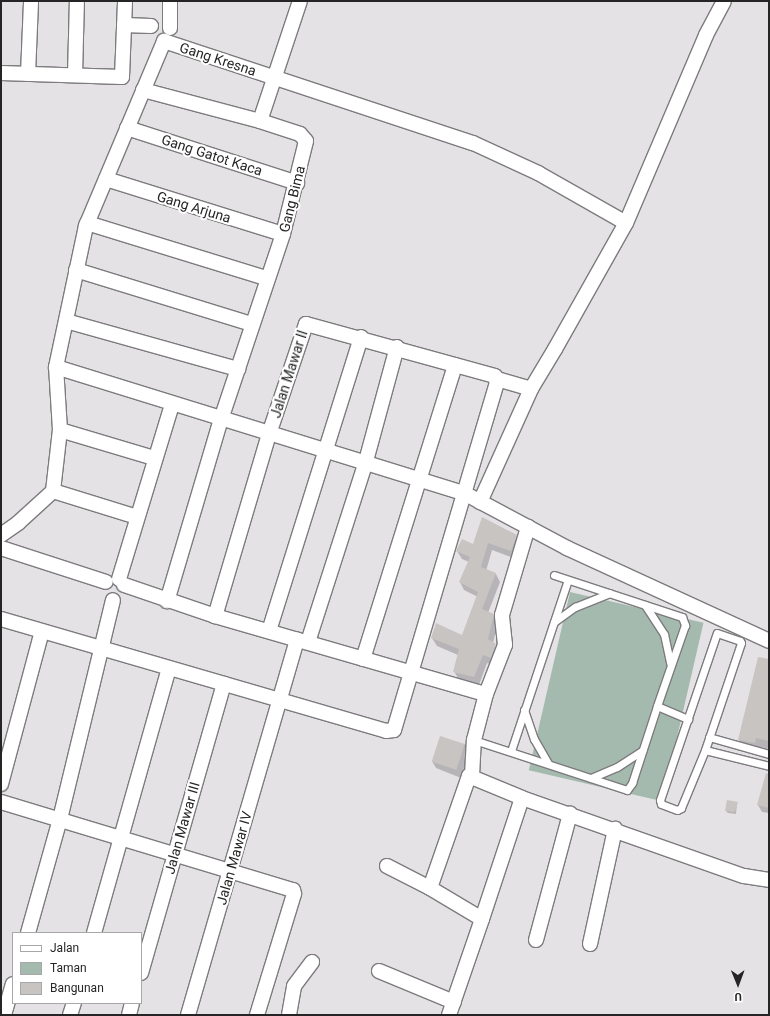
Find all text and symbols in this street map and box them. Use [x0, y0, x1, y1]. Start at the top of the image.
street label: Gang Kresna [178, 39, 258, 79]
street label: Gang Gatot Kaca [159, 131, 265, 179]
street label: Gang Bima [276, 164, 308, 234]
street label: Gang Arjuna [155, 188, 233, 226]
street label: Jalan Mawar II [267, 328, 311, 420]
street label: Jalan Mawar III [161, 780, 203, 876]
street label: Jalan Mawar IV [213, 809, 255, 907]
legend [12, 932, 142, 1004]
text: Jalan [50, 941, 79, 955]
text: Taman [50, 961, 87, 975]
north arrow [718, 964, 758, 1004]
text: Bangunan [50, 981, 104, 995]
text: U [734, 990, 742, 1003]

